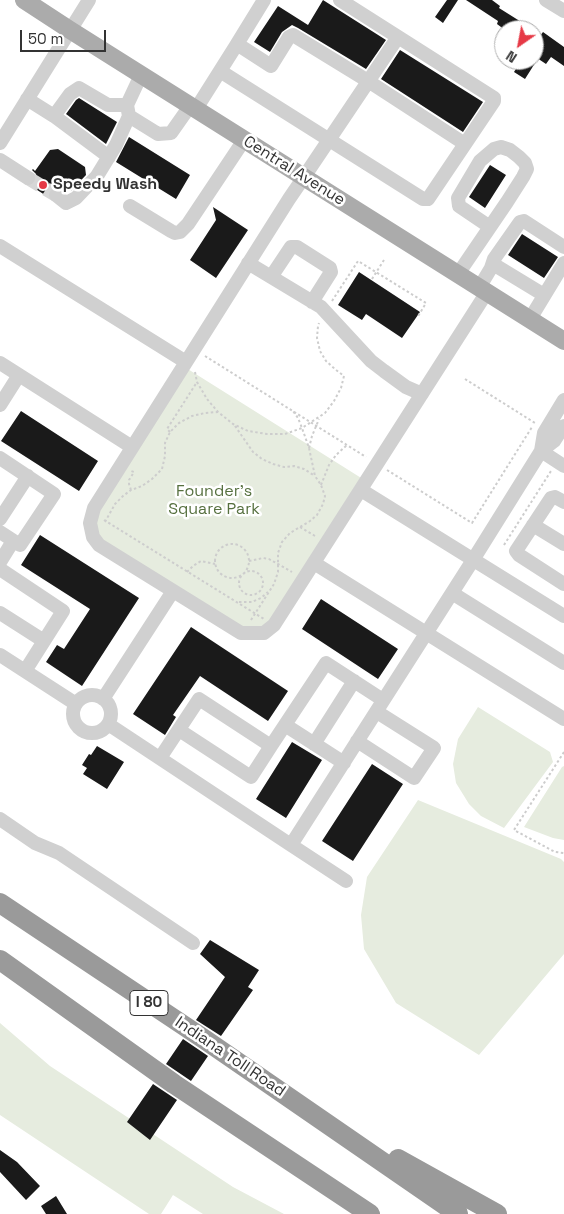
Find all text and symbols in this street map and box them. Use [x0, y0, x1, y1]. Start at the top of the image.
scale bar [22, 20, 109, 52]
north arrow [494, 20, 544, 70]
text: 50 m [28, 29, 63, 48]
text: N [503, 47, 520, 67]
street label: Central Avenue [240, 132, 348, 210]
place label: Speedy Wash [53, 175, 157, 195]
marker: Speedy Wash [37, 179, 49, 191]
park label: Founder's Square Park [168, 482, 260, 520]
road number: I 80 [130, 990, 168, 1016]
street label: Indiana Toll Road [171, 1013, 289, 1101]

